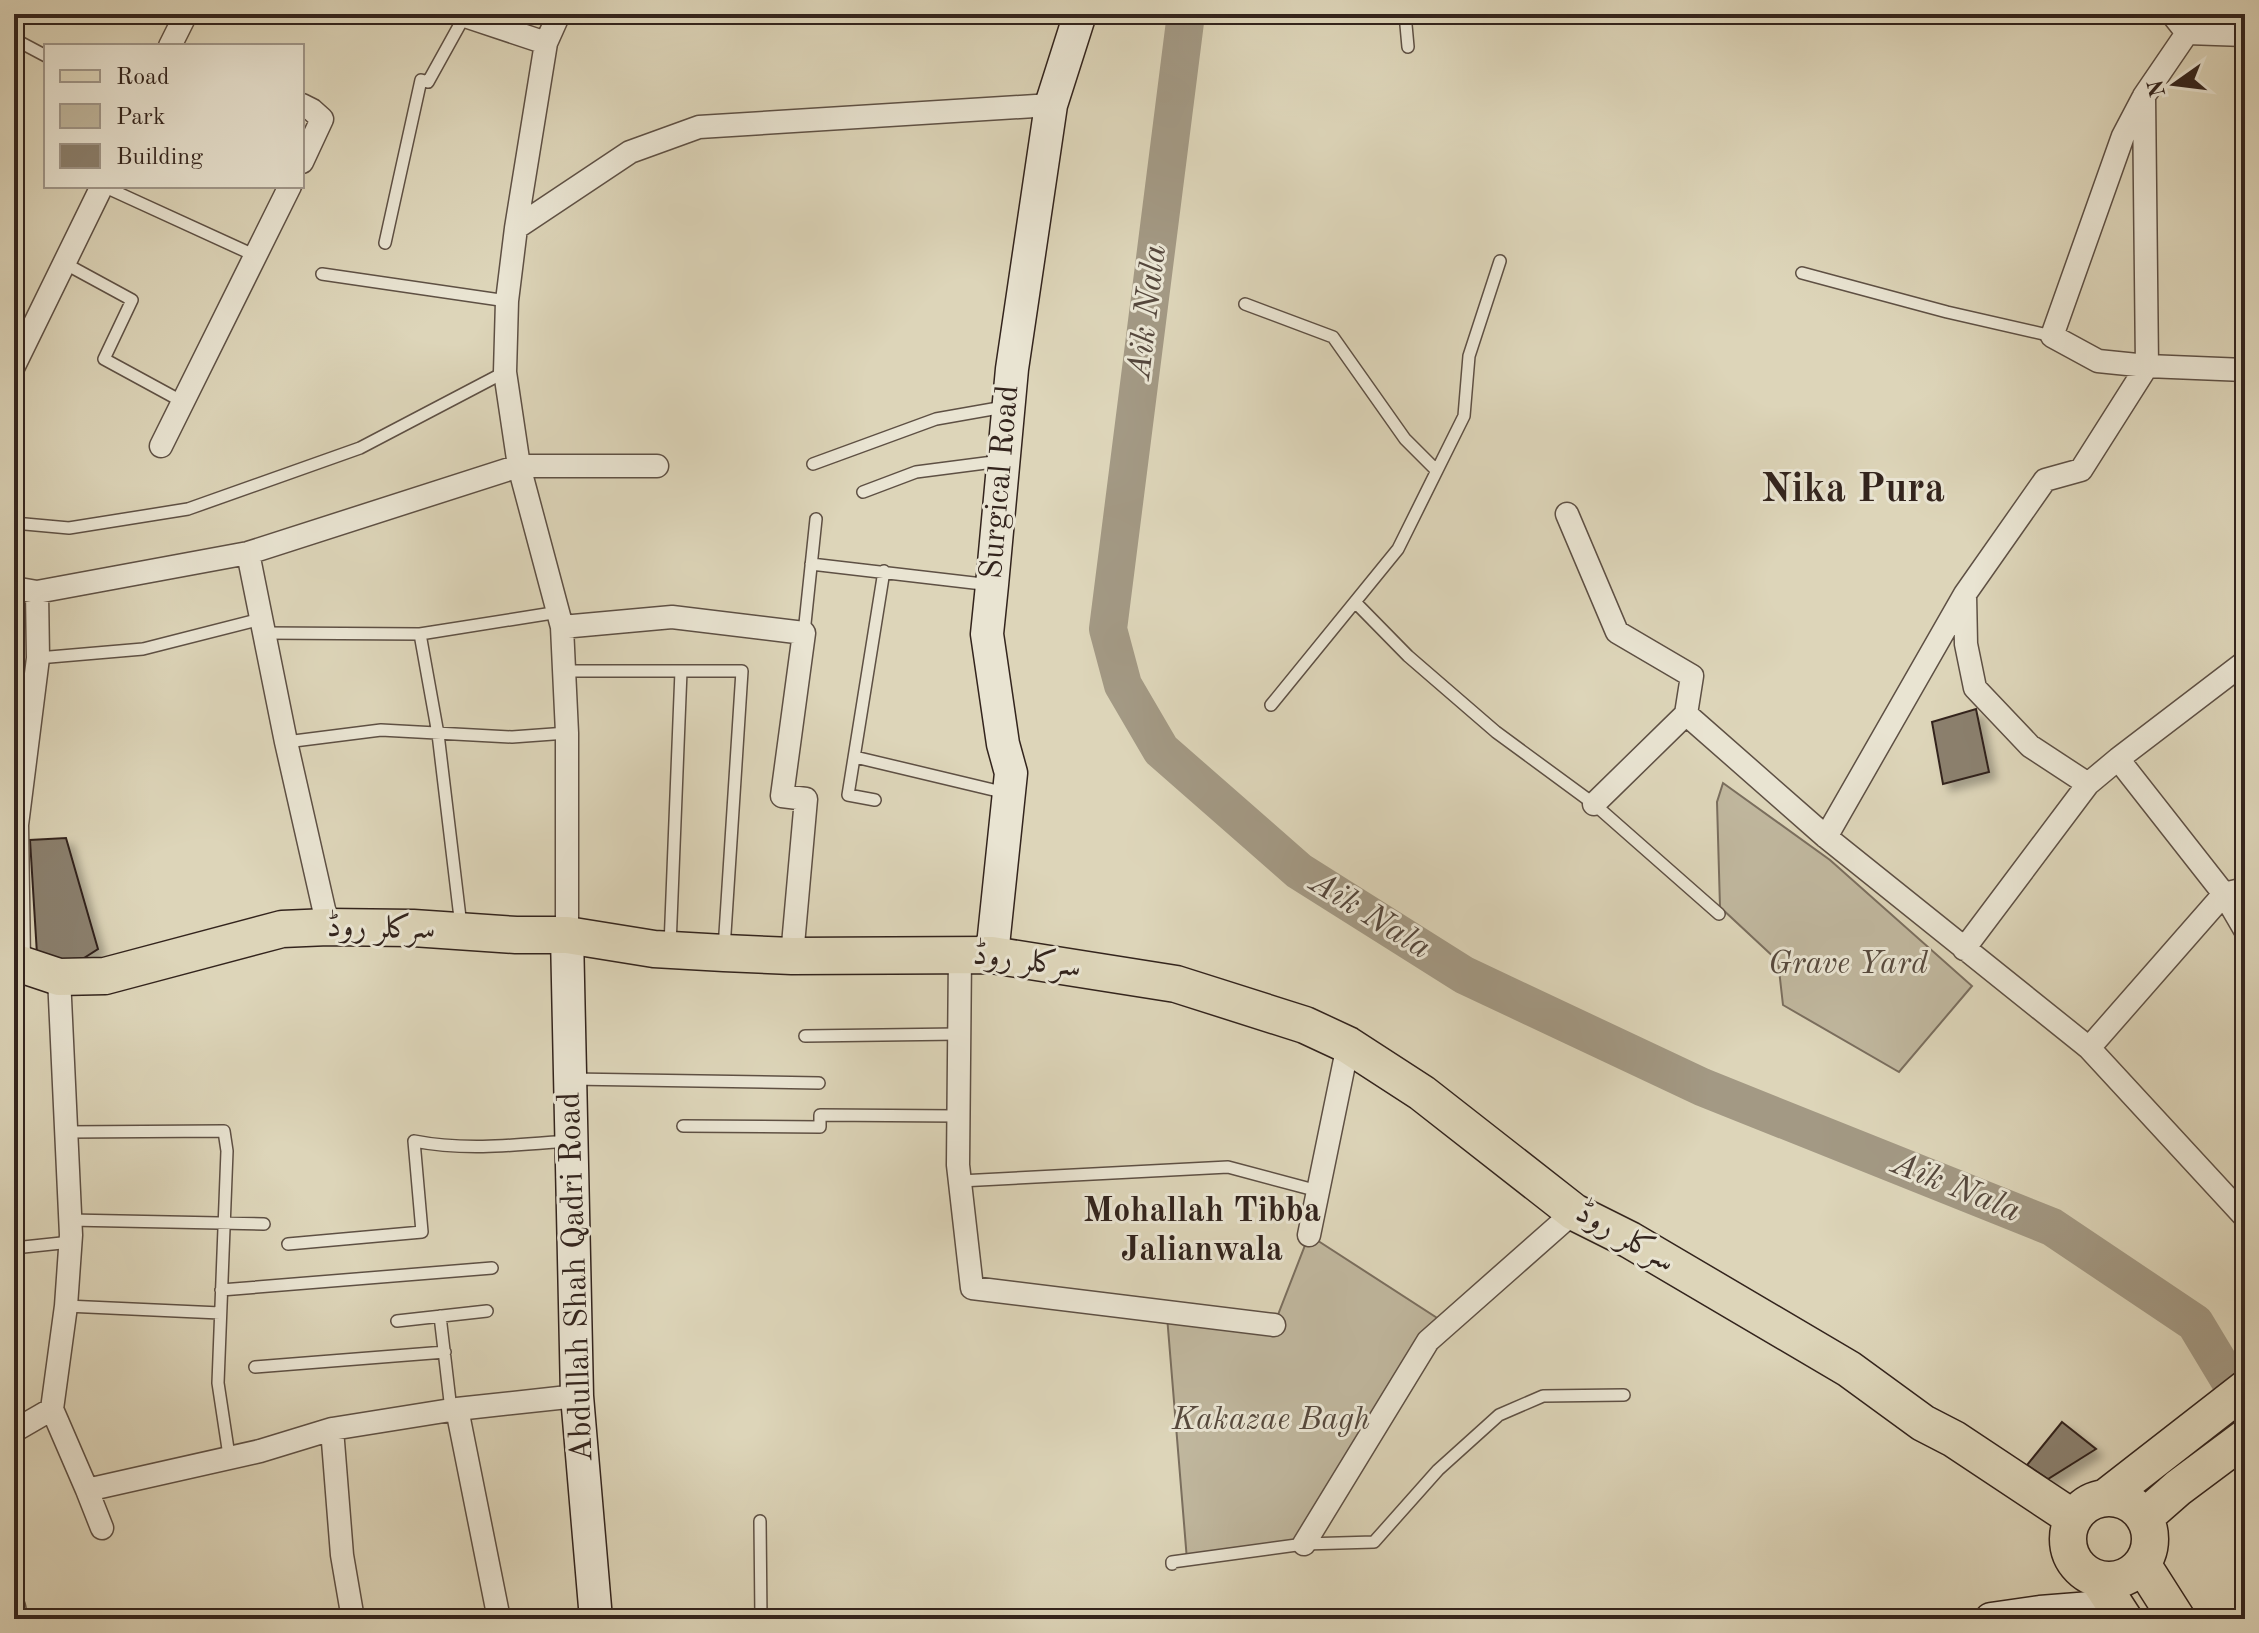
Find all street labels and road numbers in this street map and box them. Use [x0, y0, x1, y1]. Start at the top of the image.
street label: Surgical Road [977, 384, 1025, 580]
street label: سرکلر روڈ [326, 908, 436, 948]
street label: سرکلر روڈ [971, 936, 1083, 986]
street label: Abdullah Shah Qadri Road [555, 1091, 599, 1463]
street label: سرکلر روڈ [1569, 1193, 1682, 1281]

